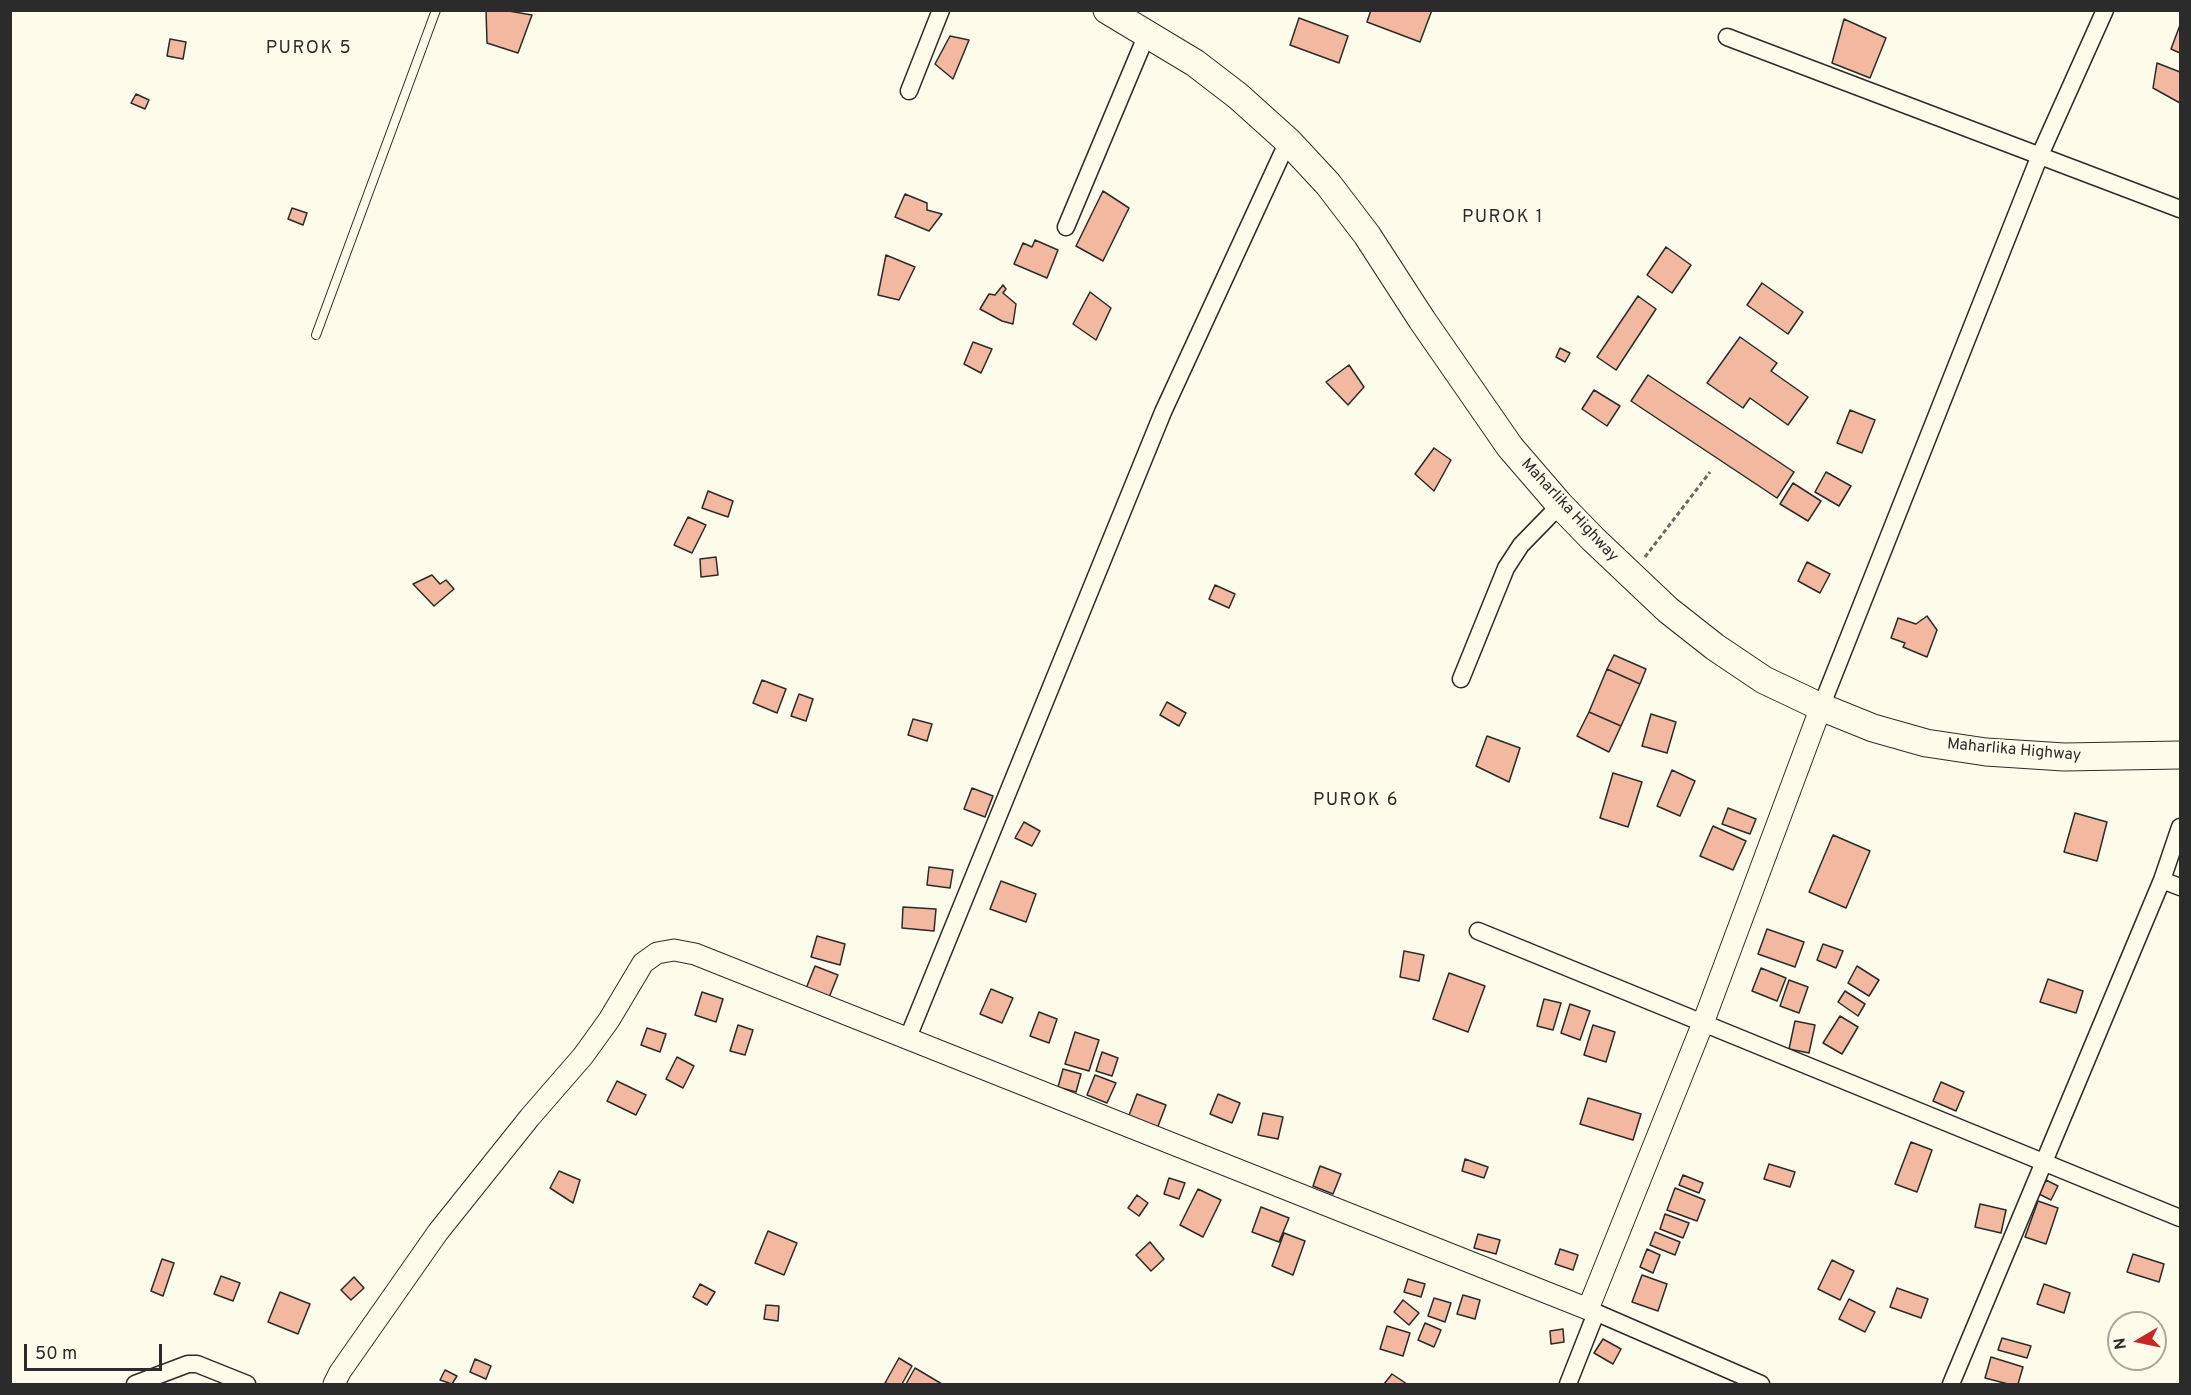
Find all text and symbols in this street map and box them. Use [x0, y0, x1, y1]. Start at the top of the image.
district label: PUROK 5 [266, 38, 352, 60]
district label: PUROK 1 [1462, 207, 1544, 229]
street label: Maharlika Highway [1516, 455, 1622, 567]
street label: Maharlika Highway [1946, 736, 2082, 766]
district label: PUROK 6 [1313, 790, 1399, 812]
north arrow [2107, 1311, 2167, 1371]
scale bar [27, 1332, 165, 1370]
text: N [2110, 1336, 2132, 1351]
text: 50 m [35, 1343, 77, 1366]

